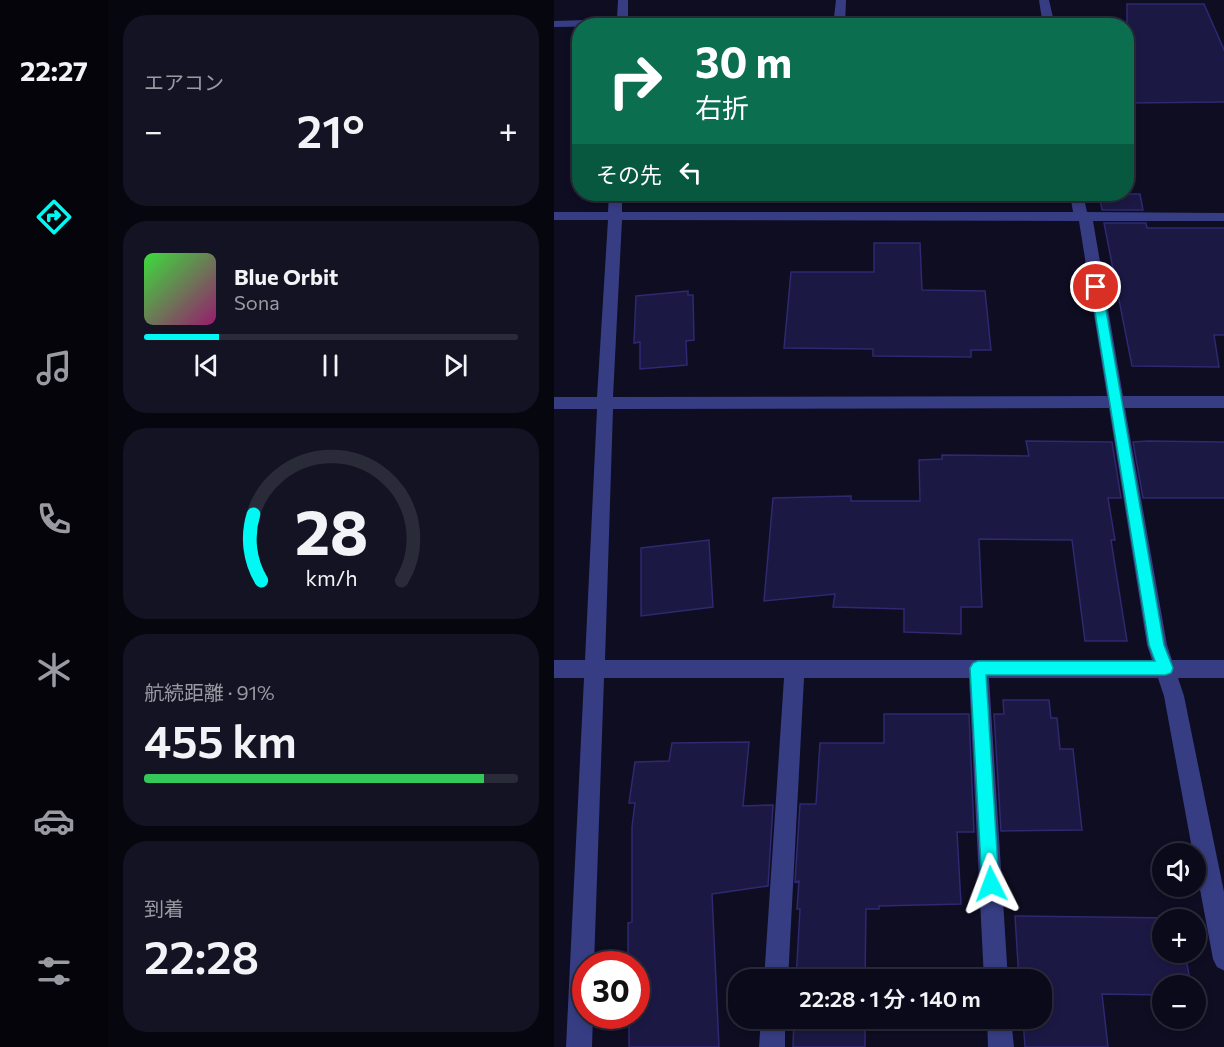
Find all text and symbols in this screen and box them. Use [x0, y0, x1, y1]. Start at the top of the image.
text: 30 m [695, 35, 792, 87]
icon: right [596, 42, 674, 120]
text: 22:27 [20, 54, 88, 87]
text: エアコン [144, 70, 224, 94]
text: 右折 [695, 91, 749, 124]
text: 21° [297, 102, 365, 157]
text: − [144, 109, 163, 150]
text: + [499, 109, 518, 150]
icon: left [674, 156, 707, 189]
text: その先 [596, 161, 662, 188]
icon: directions [33, 196, 75, 238]
pin [1070, 261, 1121, 312]
text: Blue Orbit [234, 263, 338, 290]
icon: arrive [1079, 270, 1112, 303]
text: Sona [234, 290, 280, 314]
icon: music [33, 347, 75, 389]
icon: previous [190, 349, 223, 382]
icon: pause [314, 349, 347, 382]
icon: next [439, 349, 472, 382]
text: 28 [294, 492, 368, 568]
icon: phone [33, 498, 75, 540]
text: km/h [305, 564, 357, 590]
icon: climate [33, 649, 75, 691]
text: 航続距離 · 91% [144, 680, 275, 704]
text: 455 km [144, 712, 297, 767]
icon: car [33, 800, 75, 842]
map controls [1152, 843, 1206, 1029]
button: sound [1152, 843, 1206, 897]
position arrow [959, 852, 1023, 916]
text: 到着 [144, 896, 184, 920]
button: + [1152, 909, 1206, 963]
text: 22:28 [144, 928, 259, 983]
icon: filters [33, 950, 75, 992]
speed limit sign: 30 [572, 951, 650, 1029]
button: − [1152, 975, 1206, 1029]
text: 22:28 · 1 分 · 140 m [799, 985, 981, 1012]

